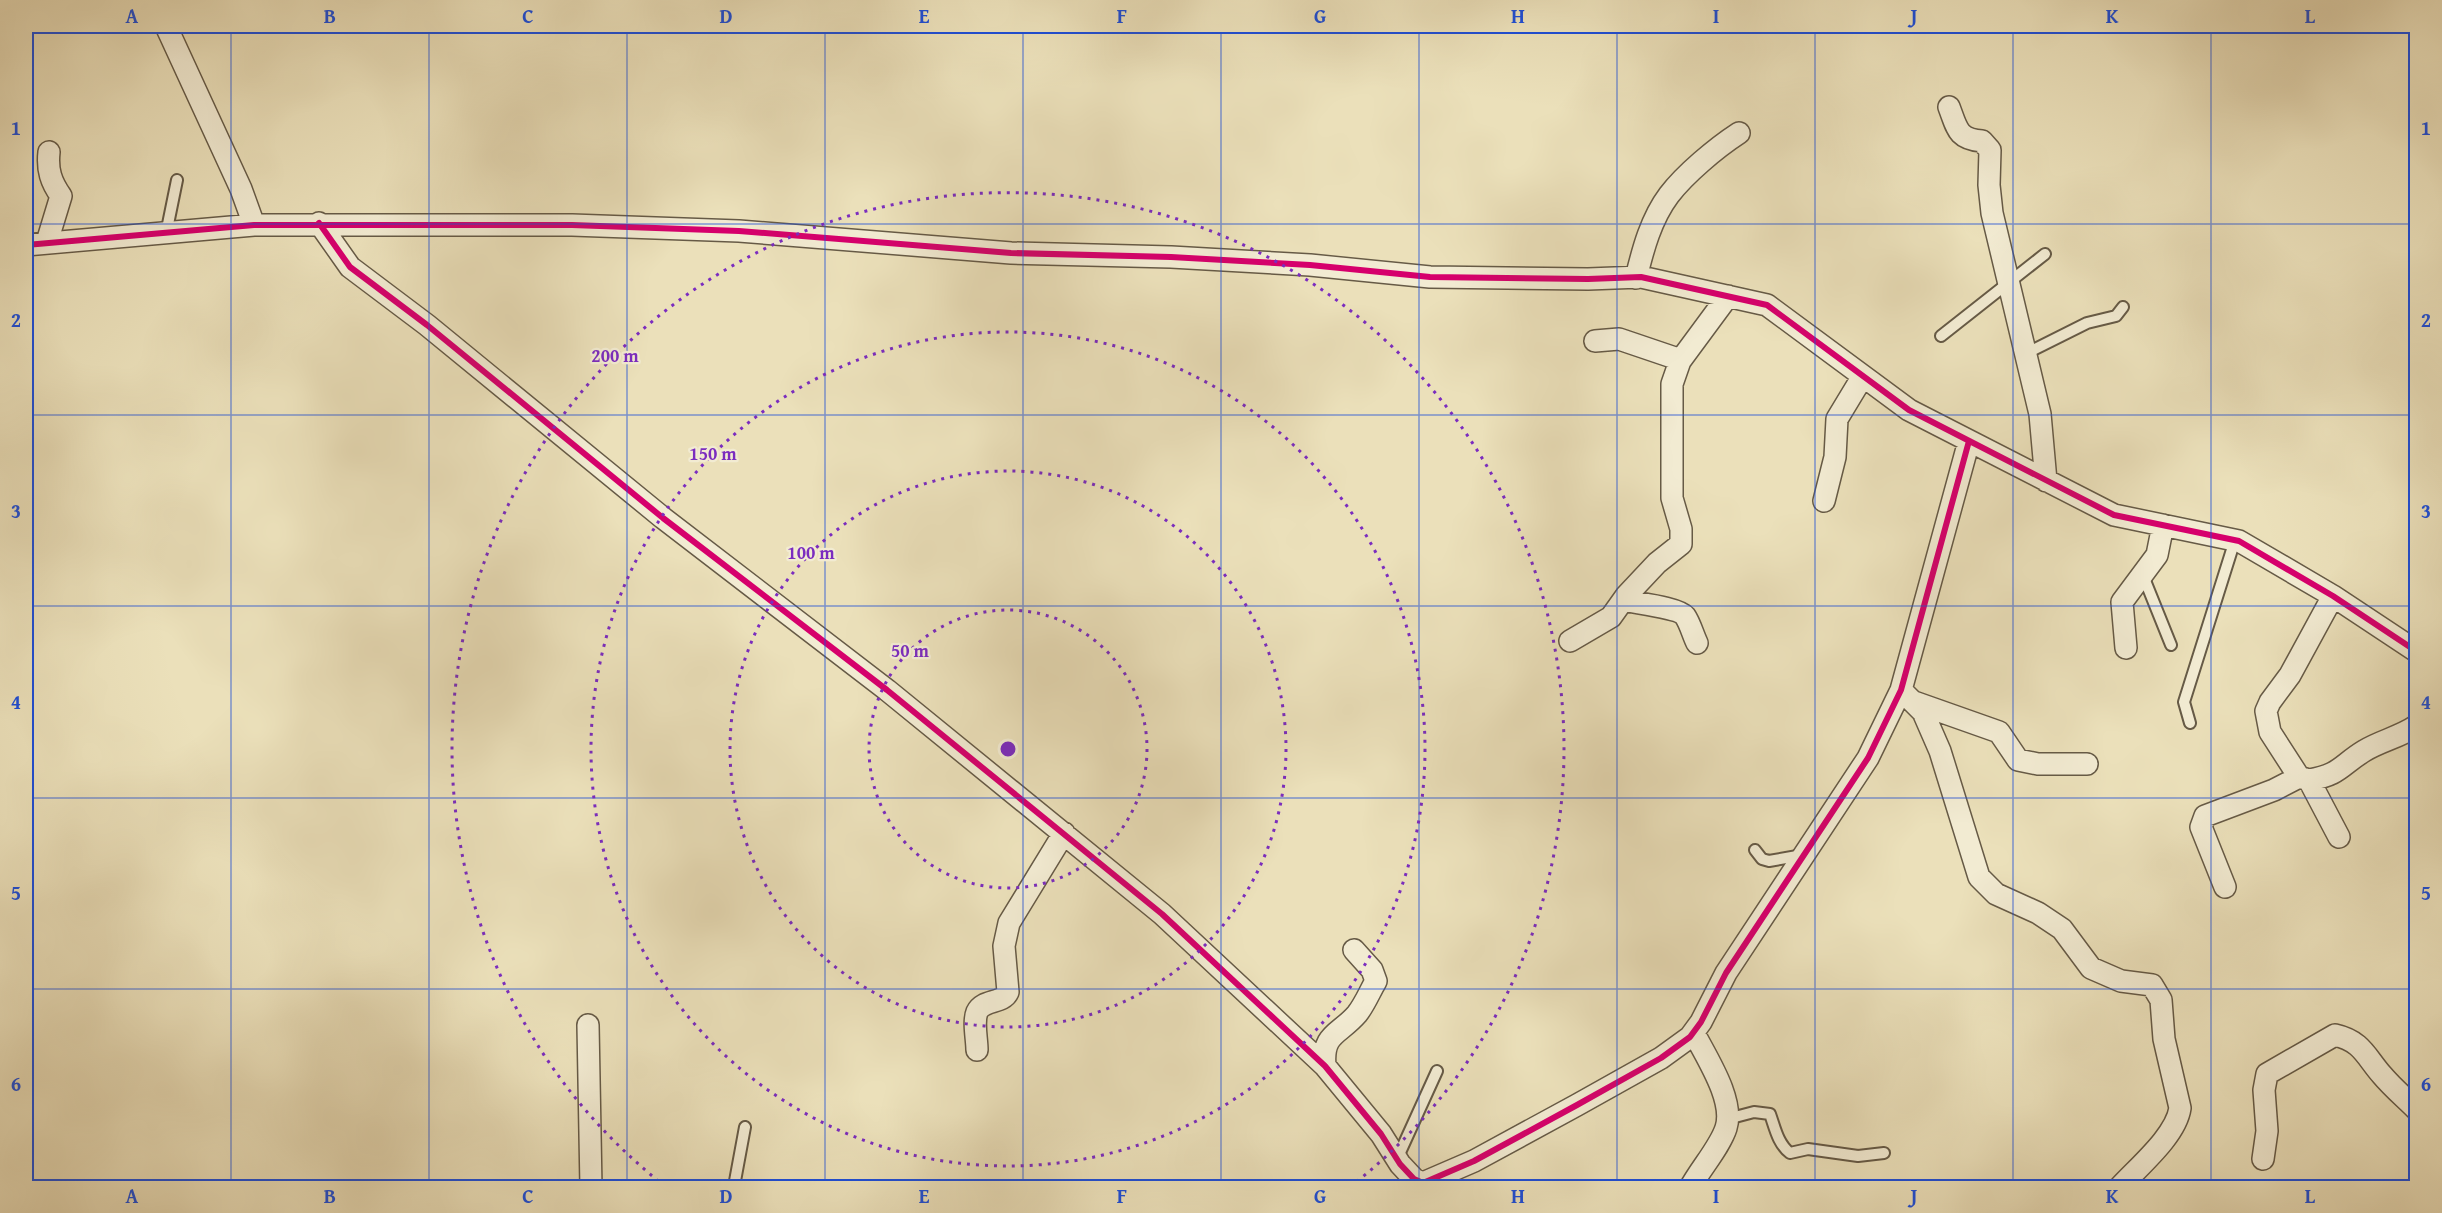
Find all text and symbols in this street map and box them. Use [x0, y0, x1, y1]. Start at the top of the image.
text: A [126, 1, 139, 30]
text: B [324, 1, 336, 30]
text: C [522, 1, 534, 30]
text: D [719, 1, 733, 30]
text: E [919, 1, 930, 30]
text: F [1117, 1, 1127, 30]
text: G [1314, 1, 1326, 30]
text: H [1511, 1, 1525, 30]
text: I [1713, 1, 1719, 30]
text: J [1908, 1, 1918, 30]
text: K [2106, 1, 2119, 30]
text: L [2305, 1, 2316, 30]
text: 1 [11, 113, 21, 142]
text: 1 [2421, 113, 2431, 142]
text: 2 [11, 305, 21, 334]
text: 2 [2421, 305, 2431, 334]
text: 200 m [591, 342, 639, 369]
text: 150 m [689, 440, 737, 467]
text: 3 [11, 496, 21, 525]
text: 3 [2421, 496, 2431, 525]
text: 100 m [787, 539, 835, 566]
text: 50 m [891, 637, 930, 664]
text: 4 [11, 687, 21, 716]
text: 4 [2421, 687, 2431, 716]
centre of rings [998, 739, 1018, 759]
text: 5 [11, 878, 21, 907]
text: 5 [2421, 878, 2431, 907]
text: 6 [11, 1069, 21, 1098]
text: 6 [2421, 1069, 2431, 1098]
text: A [126, 1181, 139, 1210]
text: B [324, 1181, 336, 1210]
text: C [522, 1181, 534, 1210]
text: D [719, 1181, 733, 1210]
text: E [919, 1181, 930, 1210]
text: F [1117, 1181, 1127, 1210]
text: G [1314, 1181, 1326, 1210]
text: H [1511, 1181, 1525, 1210]
text: I [1713, 1181, 1719, 1210]
text: J [1908, 1181, 1918, 1210]
text: K [2106, 1181, 2119, 1210]
text: L [2305, 1181, 2316, 1210]

